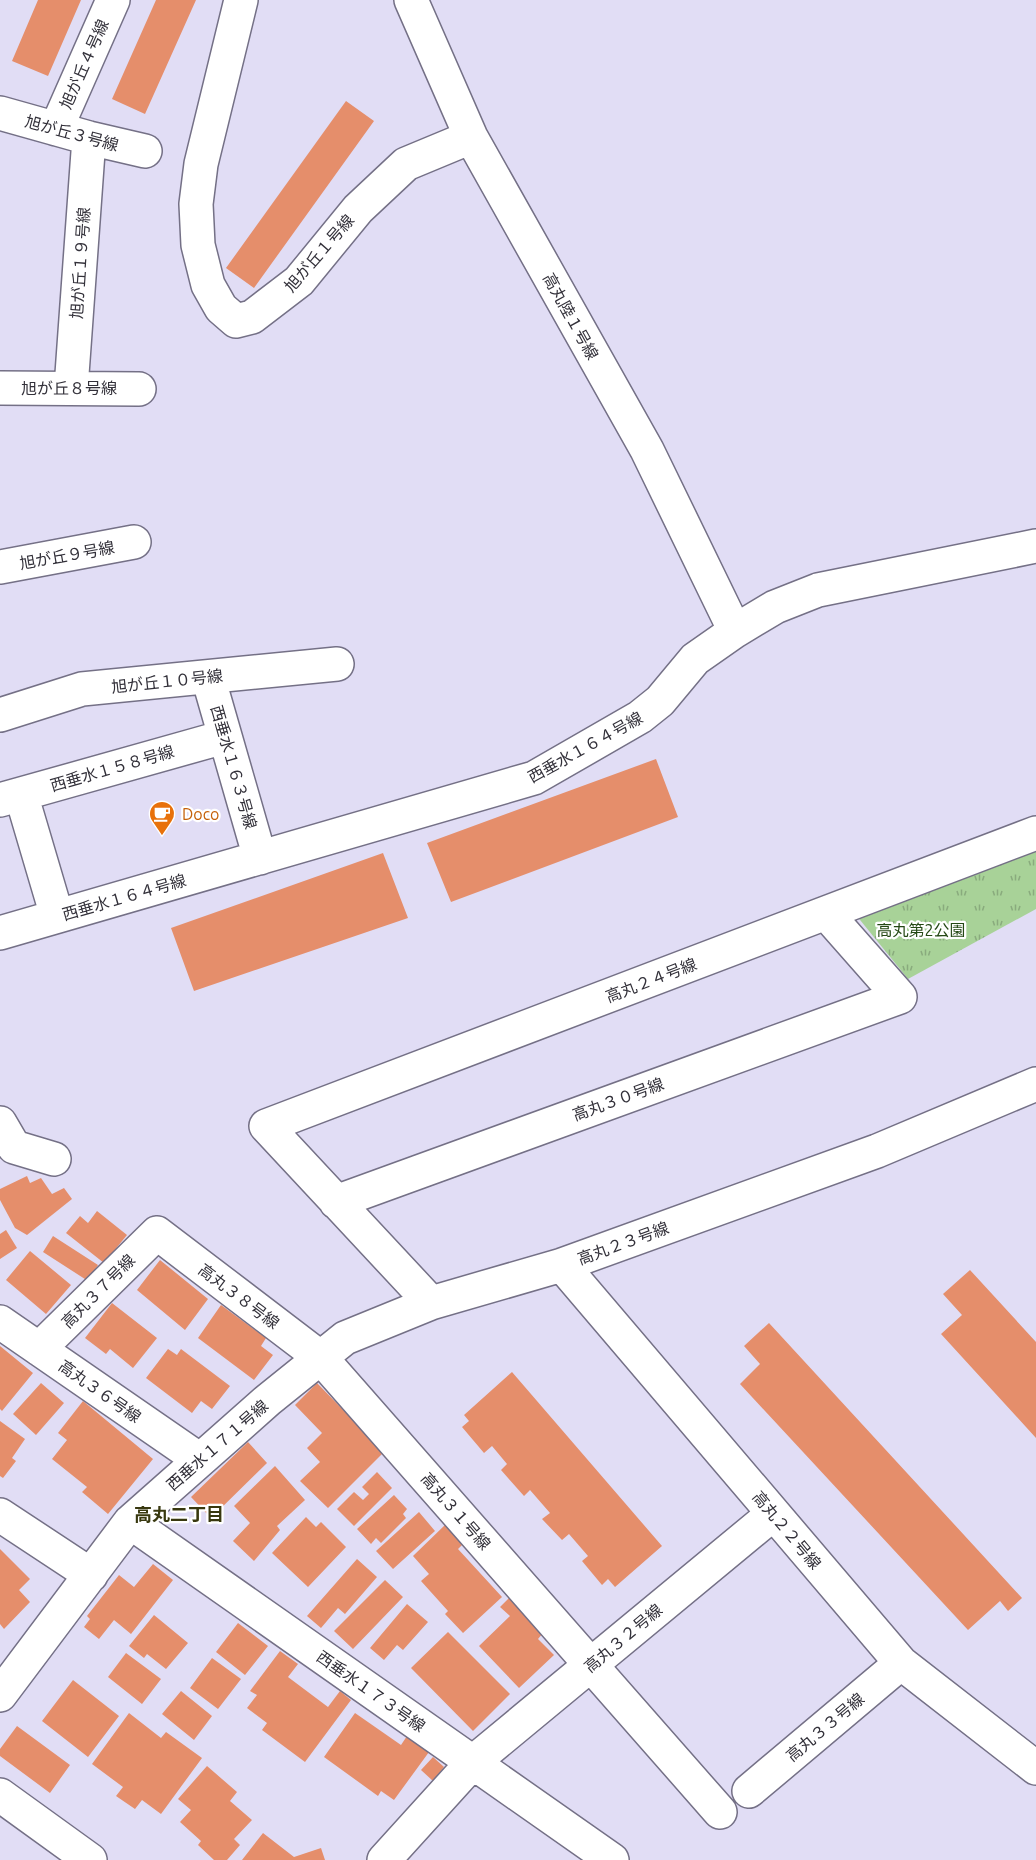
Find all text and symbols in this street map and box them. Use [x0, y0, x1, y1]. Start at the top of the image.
street label: 旭が丘４号線 [56, 16, 112, 112]
street label: 旭が丘３号線 [23, 112, 121, 154]
street label: 旭が丘１９号線 [67, 207, 93, 319]
street label: 旭が丘１号線 [281, 211, 357, 295]
street label: 高丸陸１号線 [540, 270, 602, 362]
street label: 旭が丘８号線 [21, 379, 117, 397]
street label: 旭が丘９号線 [18, 538, 116, 572]
street label: 旭が丘１０号線 [110, 666, 224, 696]
street label: 西垂水１６３号線 [208, 703, 260, 831]
street label: 西垂水１６４号線 [525, 708, 645, 786]
street label: 西垂水１５８号線 [48, 742, 176, 794]
cafe icon: Doco [147, 799, 177, 837]
place label: Doco [182, 805, 219, 823]
street label: 西垂水１６４号線 [60, 871, 188, 923]
park label: 高丸第2公園 [876, 921, 966, 939]
street label: 高丸２４号線 [603, 954, 699, 1006]
street label: 高丸３０号線 [570, 1074, 666, 1124]
street label: 高丸２３号線 [575, 1218, 671, 1268]
street label: 高丸３７号線 [58, 1251, 138, 1331]
street label: 高丸３８号線 [195, 1260, 283, 1332]
street label: 高丸３６号線 [56, 1356, 144, 1426]
street label: 西垂水１７１号線 [163, 1396, 271, 1494]
street label: 高丸３１号線 [418, 1469, 494, 1553]
street label: 高丸２２号線 [749, 1487, 825, 1573]
district label: 高丸二丁目 [134, 1504, 224, 1524]
street label: 高丸３２号線 [580, 1600, 666, 1676]
street label: 西垂水１７３号線 [313, 1647, 429, 1735]
street label: 高丸３３号線 [782, 1689, 868, 1765]

